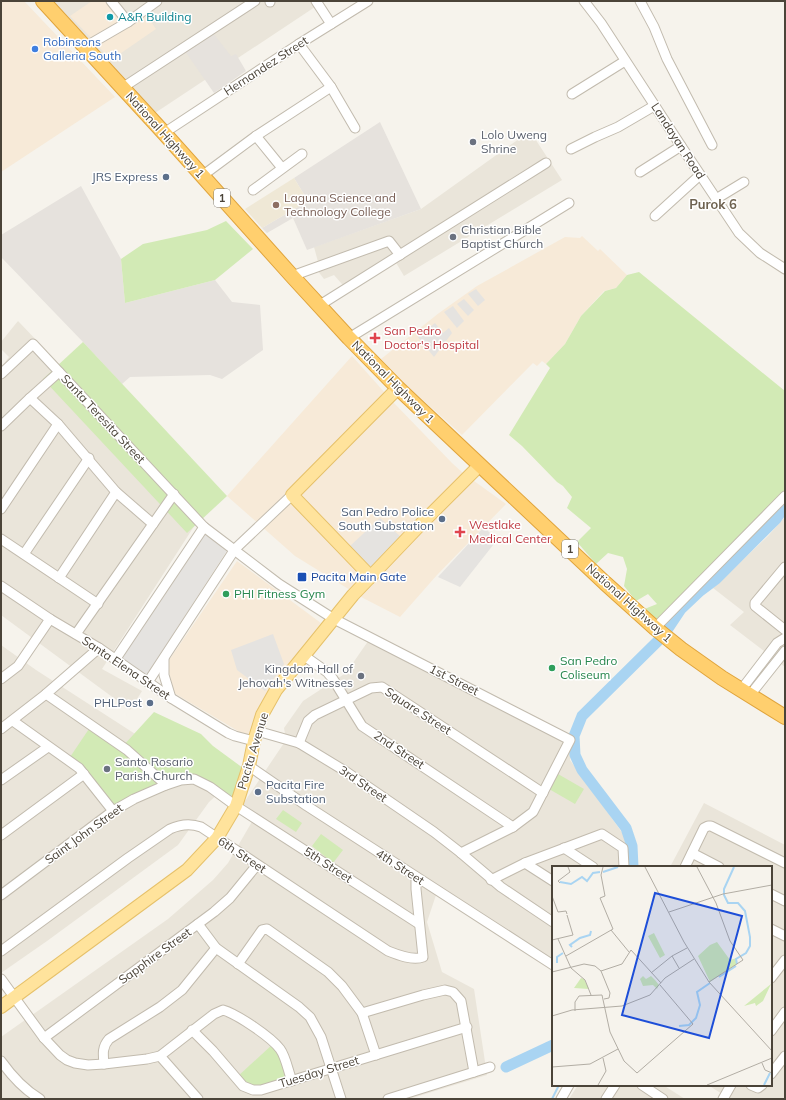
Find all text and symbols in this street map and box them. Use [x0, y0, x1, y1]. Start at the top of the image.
place label: A&R Building [118, 9, 191, 24]
marker: A&R Building [105, 12, 115, 22]
street label: Hernandez Street [221, 33, 311, 98]
place label: Robinsons Galleria South [43, 34, 121, 63]
marker: Robinsons Galleria South [30, 44, 40, 54]
street label: National Highway 1 [123, 89, 208, 181]
street label: Landayan Road [648, 100, 709, 182]
place label: Lolo Uweng Shrine [481, 127, 547, 156]
marker: Lolo Uweng Shrine [468, 137, 478, 147]
place label: JRS Express [92, 169, 158, 184]
marker: JRS Express [161, 172, 171, 182]
road number: 1 [214, 189, 230, 207]
place label: Laguna Science and Technology College [284, 190, 396, 219]
district label: Purok 6 [689, 196, 737, 212]
marker: Laguna Science and Technology College [271, 200, 281, 210]
place label: Christian Bible Baptist Church [461, 222, 543, 251]
marker: Christian Bible Baptist Church [448, 232, 458, 242]
place label: San Pedro Doctor's Hospital [384, 323, 479, 352]
marker: San Pedro Doctor's Hospital [369, 332, 381, 344]
street label: National Highway 1 [349, 337, 438, 426]
street label: Santa Teresita Street [58, 371, 149, 466]
place label: San Pedro Police South Substation [339, 504, 434, 533]
marker: San Pedro Police South Substation [437, 514, 447, 524]
place label: Westlake Medical Center [469, 517, 552, 546]
marker: Westlake Medical Center [454, 526, 466, 538]
road number: 1 [562, 540, 578, 558]
street label: National Highway 1 [583, 560, 675, 645]
place label: Pacita Main Gate [311, 569, 406, 584]
marker: Pacita Main Gate [296, 571, 308, 583]
place label: PHI Fitness Gym [234, 586, 325, 601]
marker: PHI Fitness Gym [221, 589, 231, 599]
street label: Santa Elena Street [79, 633, 173, 703]
place label: San Pedro Coliseum [560, 653, 617, 682]
place label: Kingdom Hall of Jehovah's Witnesses [238, 661, 354, 690]
street label: 1st Street [427, 661, 482, 698]
marker: San Pedro Coliseum [547, 663, 557, 673]
marker: Kingdom Hall of Jehovah's Witnesses [356, 671, 366, 681]
street label: Square Street [382, 684, 454, 738]
place label: PHLPost [94, 695, 142, 710]
marker: PHLPost [145, 698, 155, 708]
street label: Pacita Avenue [234, 710, 271, 791]
street label: 2nd Street [371, 727, 427, 772]
place label: Santo Rosario Parish Church [115, 754, 193, 783]
street label: 3rd Street [336, 762, 390, 805]
marker: Santo Rosario Parish Church [102, 764, 112, 774]
place label: Pacita Fire Substation [266, 777, 326, 806]
marker: Pacita Fire Substation [253, 787, 263, 797]
street label: Saint John Street [42, 800, 126, 867]
street label: 6th Street [215, 833, 269, 876]
street label: 5th Street [301, 843, 355, 886]
street label: 4th Street [373, 845, 427, 888]
inset map [552, 866, 772, 1086]
street label: Sapphire Street [115, 924, 194, 987]
street label: Tuesday Street [277, 1052, 361, 1091]

